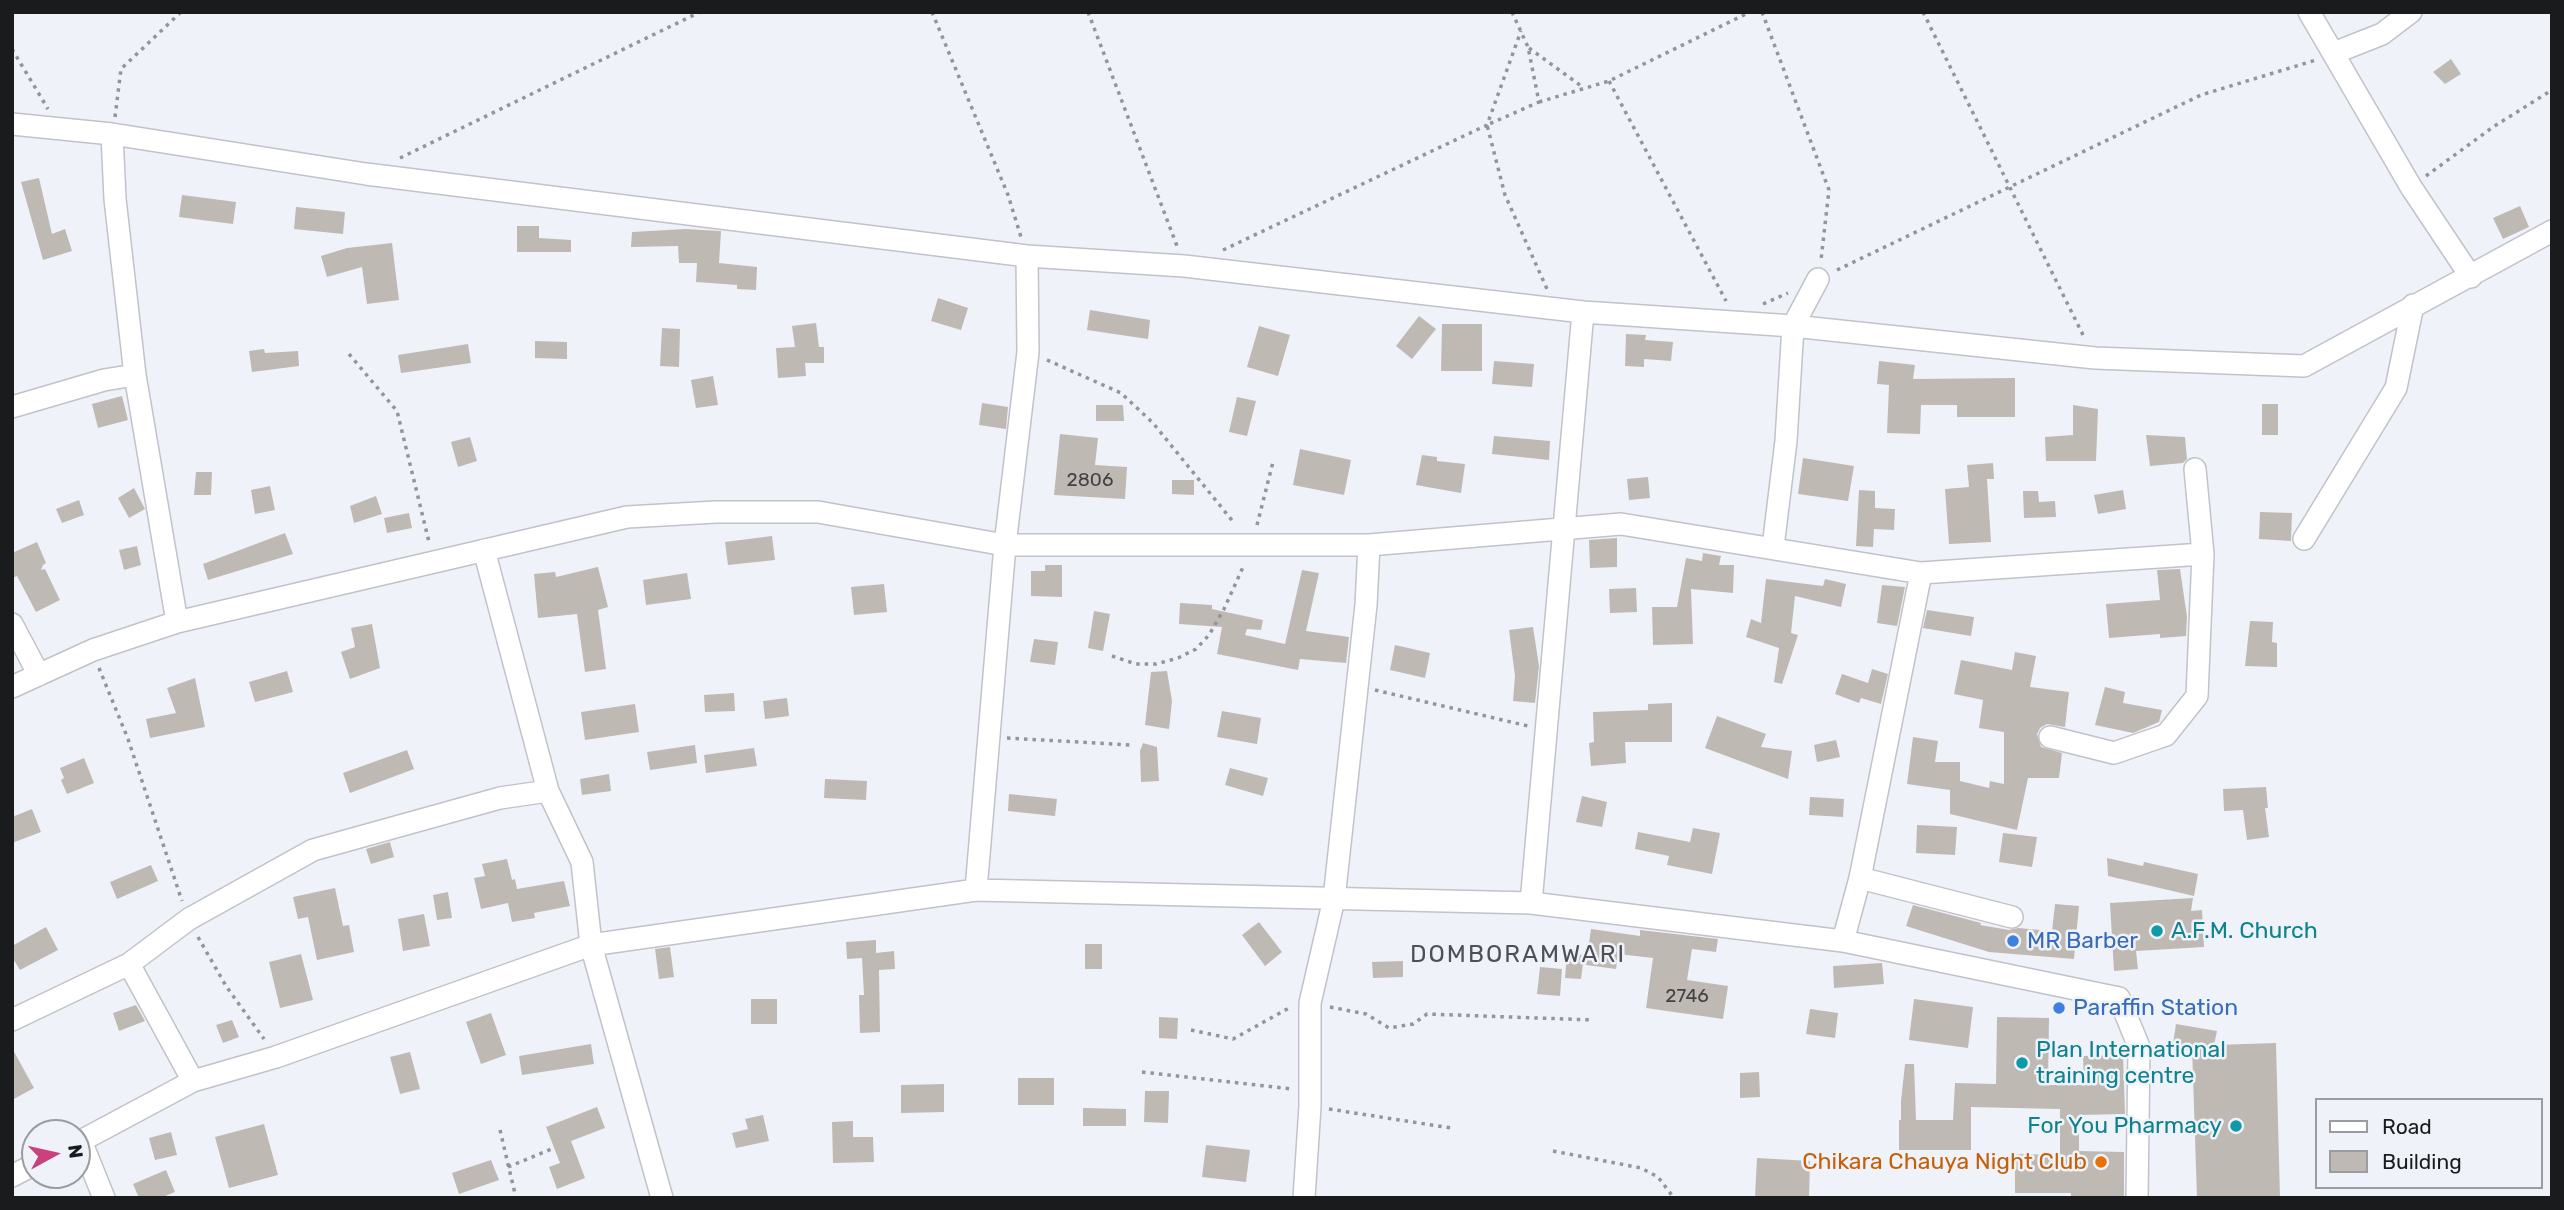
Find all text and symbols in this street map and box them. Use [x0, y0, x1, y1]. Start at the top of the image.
house number: 2806 [1067, 470, 1113, 492]
place label: A.F.M. Church [2171, 917, 2318, 945]
marker: A.F.M. Church [2149, 923, 2165, 939]
place label: MR Barber [2027, 927, 2138, 955]
marker: MR Barber [2005, 933, 2021, 949]
district label: DOMBORAMWARI [1412, 941, 1624, 969]
house number: 2746 [1665, 986, 1709, 1008]
place label: Paraffin Station [2073, 994, 2238, 1022]
marker: Paraffin Station [2051, 1000, 2067, 1016]
place label: Plan International training centre [2036, 1036, 2226, 1090]
marker: Plan International training centre [2014, 1055, 2030, 1071]
legend [2316, 1098, 2543, 1189]
place label: For You Pharmacy [2027, 1112, 2222, 1140]
text: Road [2382, 1114, 2432, 1139]
marker: For You Pharmacy [2228, 1118, 2244, 1134]
north arrow [21, 1119, 91, 1189]
text: N [63, 1143, 88, 1160]
place label: Chikara Chauya Night Club [1802, 1148, 2087, 1176]
text: Building [2382, 1149, 2462, 1174]
marker: Chikara Chauya Night Club [2093, 1154, 2109, 1170]

